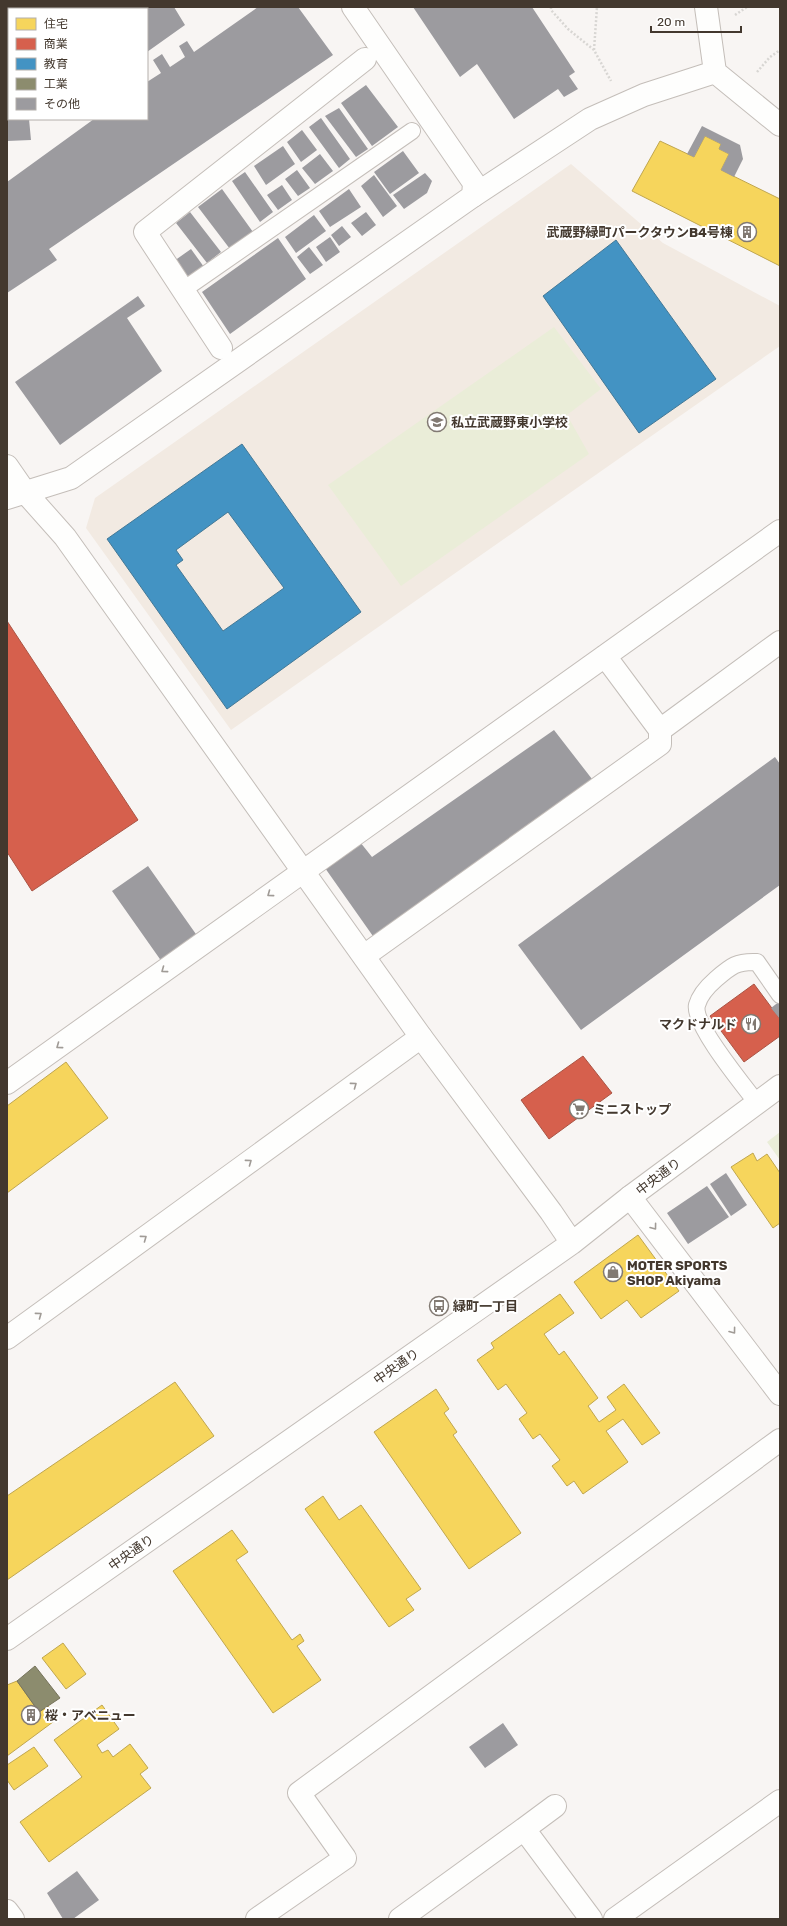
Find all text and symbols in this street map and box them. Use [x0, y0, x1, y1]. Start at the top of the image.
legend [8, 8, 148, 120]
scale bar [651, 8, 741, 34]
text: 20 m [657, 15, 685, 29]
text: 住宅 [44, 17, 68, 31]
text: 商業 [44, 37, 68, 51]
text: 教育 [44, 57, 68, 71]
text: 工業 [44, 77, 68, 91]
text: その他 [44, 97, 80, 111]
building icon: 武蔵野緑町パークタウンB4号棟 [736, 221, 758, 243]
place label: 武蔵野緑町パークタウンB4号棟 [546, 225, 733, 240]
school or university icon: 私立武蔵野東小学校 [426, 411, 448, 433]
place label: 私立武蔵野東小学校 [451, 415, 568, 430]
one-way arrow [267, 889, 274, 897]
one-way arrow [162, 965, 169, 972]
restaurant icon: マクドナルド [740, 1013, 762, 1035]
place label: マクドナルド [659, 1017, 737, 1032]
one-way arrow [56, 1041, 63, 1048]
one-way arrow [350, 1083, 357, 1090]
supermarket icon: ミニストップ [568, 1098, 590, 1120]
place label: ミニストップ [593, 1102, 671, 1117]
street label: 中央通り [633, 1155, 684, 1198]
one-way arrow [244, 1160, 251, 1167]
one-way arrow [649, 1223, 656, 1230]
one-way arrow [139, 1236, 146, 1243]
place label: MOTER SPORTS SHOP Akiyama [627, 1258, 728, 1288]
shop icon: MOTER SPORTS SHOP Akiyama [602, 1261, 624, 1283]
bus stop icon: 緑町一丁目 [428, 1295, 450, 1317]
place label: 緑町一丁目 [452, 1299, 518, 1314]
one-way arrow [34, 1313, 41, 1320]
one-way arrow [728, 1327, 735, 1334]
street label: 中央通り [371, 1345, 422, 1387]
street label: 中央通り [106, 1531, 157, 1573]
building icon: 桜・アベニュー [20, 1704, 42, 1726]
place label: 桜・アベニュー [45, 1708, 136, 1723]

